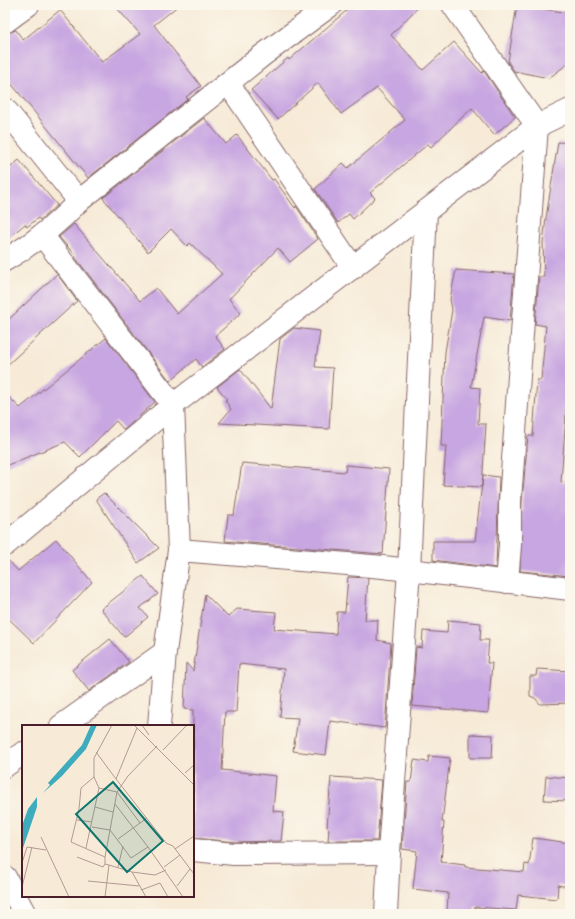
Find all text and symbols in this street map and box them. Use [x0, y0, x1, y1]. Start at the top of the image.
inset map [22, 725, 194, 897]

